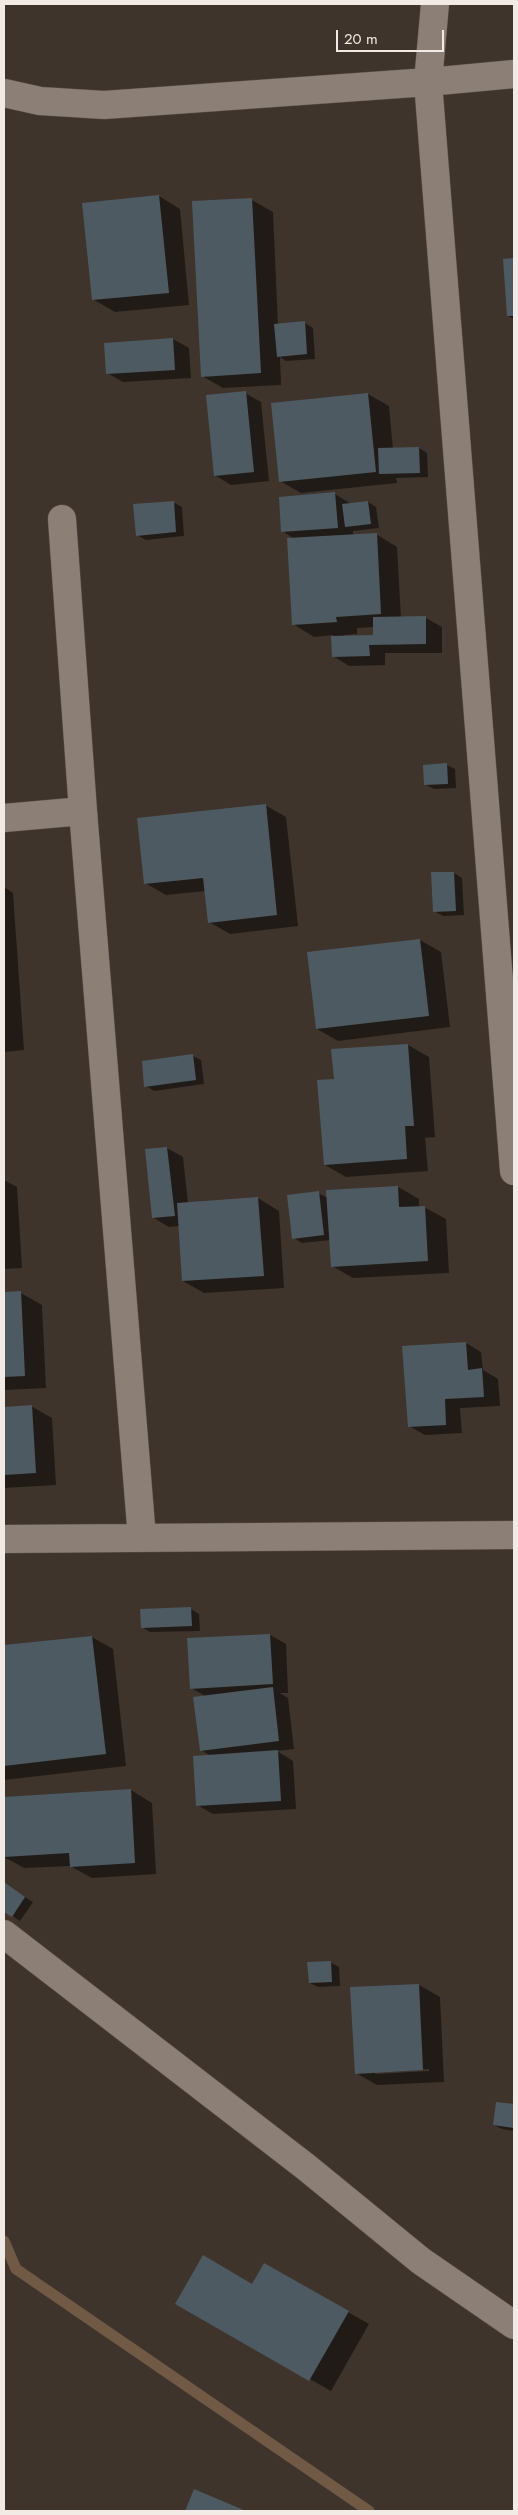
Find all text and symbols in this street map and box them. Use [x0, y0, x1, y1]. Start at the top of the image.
scale bar [338, 20, 446, 52]
text: 20 m [344, 28, 378, 50]

